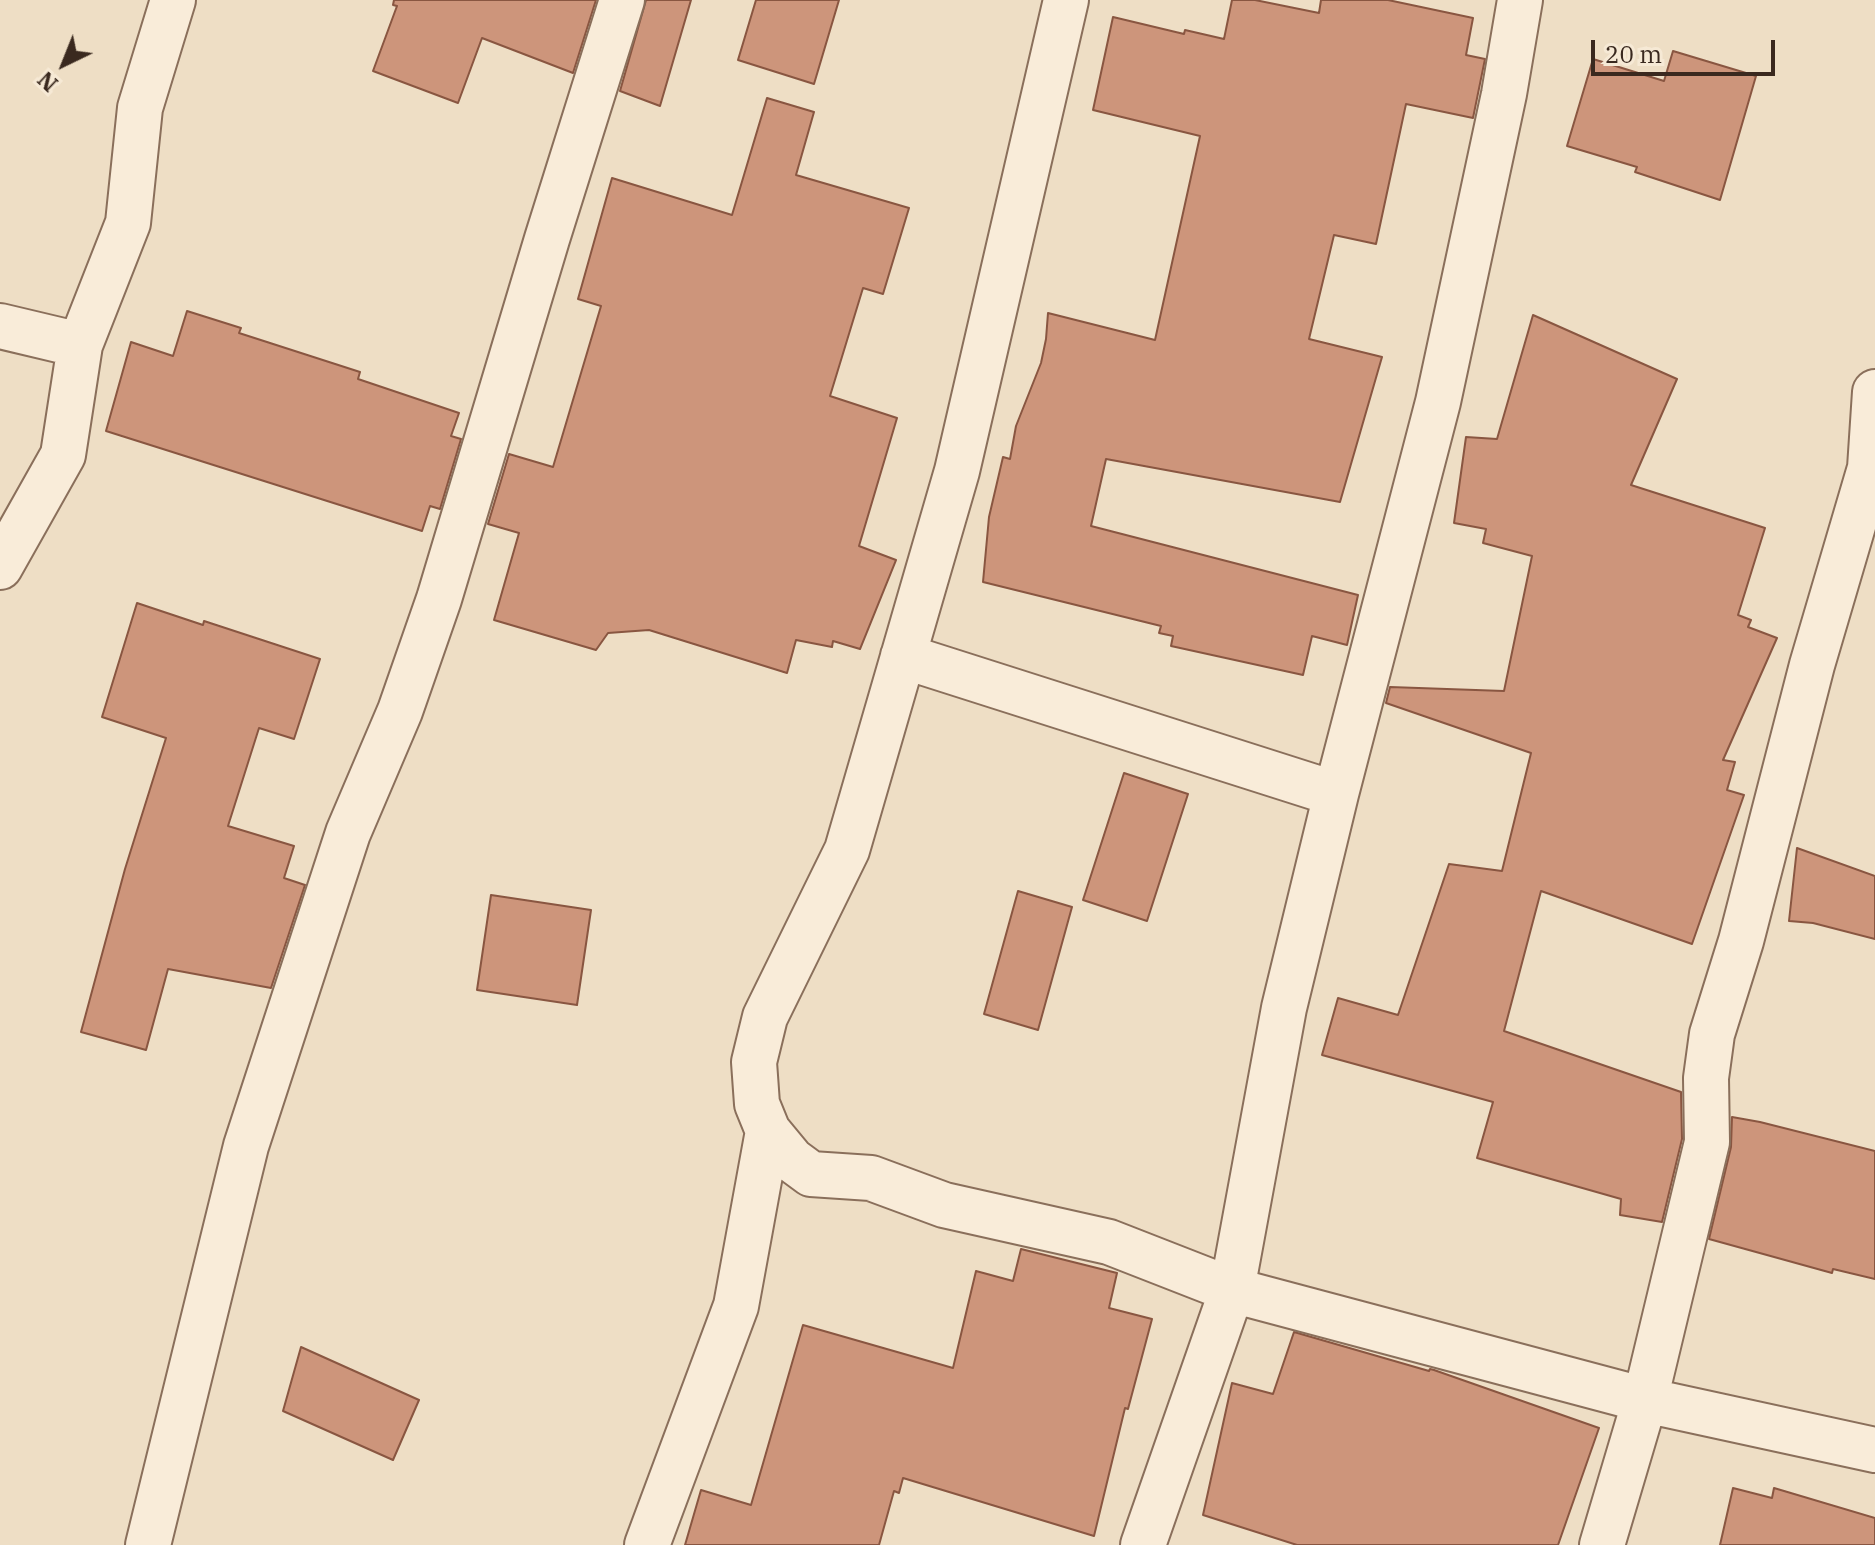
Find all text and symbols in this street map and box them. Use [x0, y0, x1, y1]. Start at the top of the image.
north arrow [24, 24, 104, 104]
scale bar [1595, 24, 1779, 74]
text: 20 m [1605, 38, 1662, 70]
text: N [31, 65, 64, 98]

